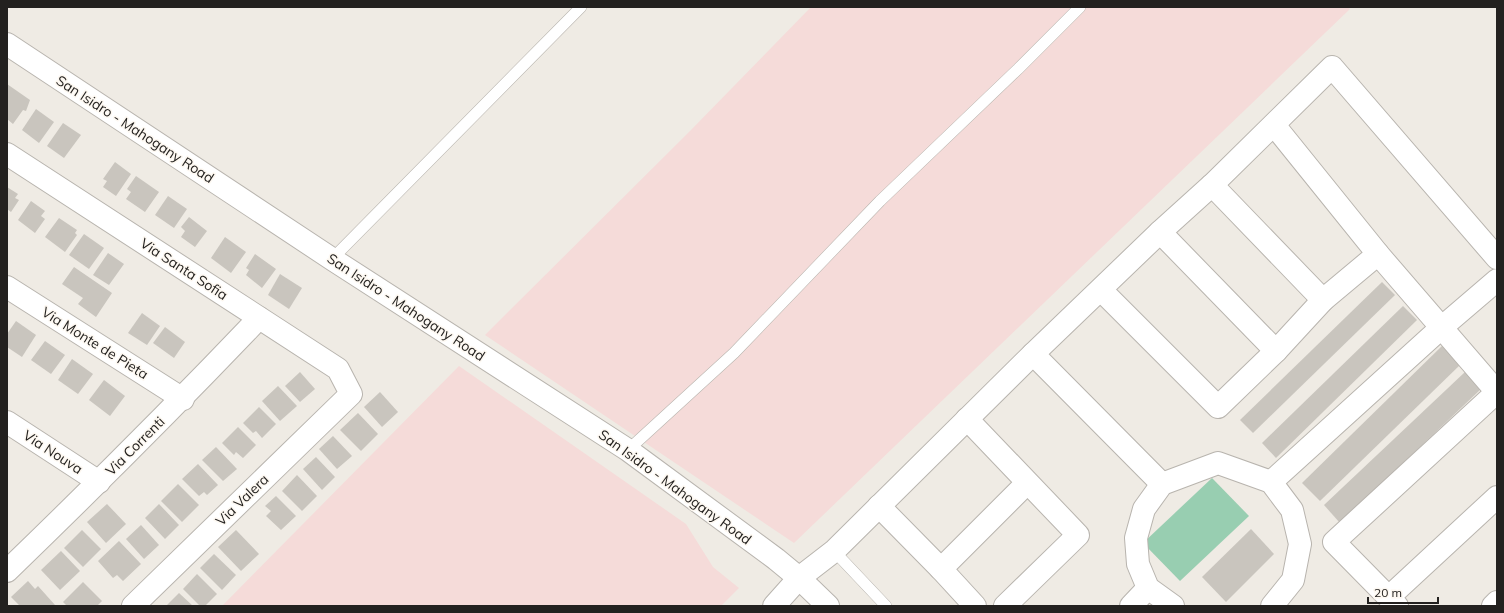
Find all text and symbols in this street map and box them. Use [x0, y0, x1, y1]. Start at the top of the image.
street label: San Isidro - Mahogany Road [53, 71, 217, 187]
street label: Via Santa Sofia [137, 234, 231, 304]
street label: San Isidro - Mahogany Road [324, 249, 488, 365]
street label: Via Monte de Pieta [38, 303, 152, 383]
street label: Via Correnti [102, 413, 168, 479]
street label: San Isidro - Mahogany Road [595, 425, 755, 549]
street label: Via Nouva [20, 426, 86, 478]
street label: Via Valera [212, 470, 272, 530]
scale bar [1368, 579, 1438, 605]
text: 20 m [1374, 585, 1402, 600]

